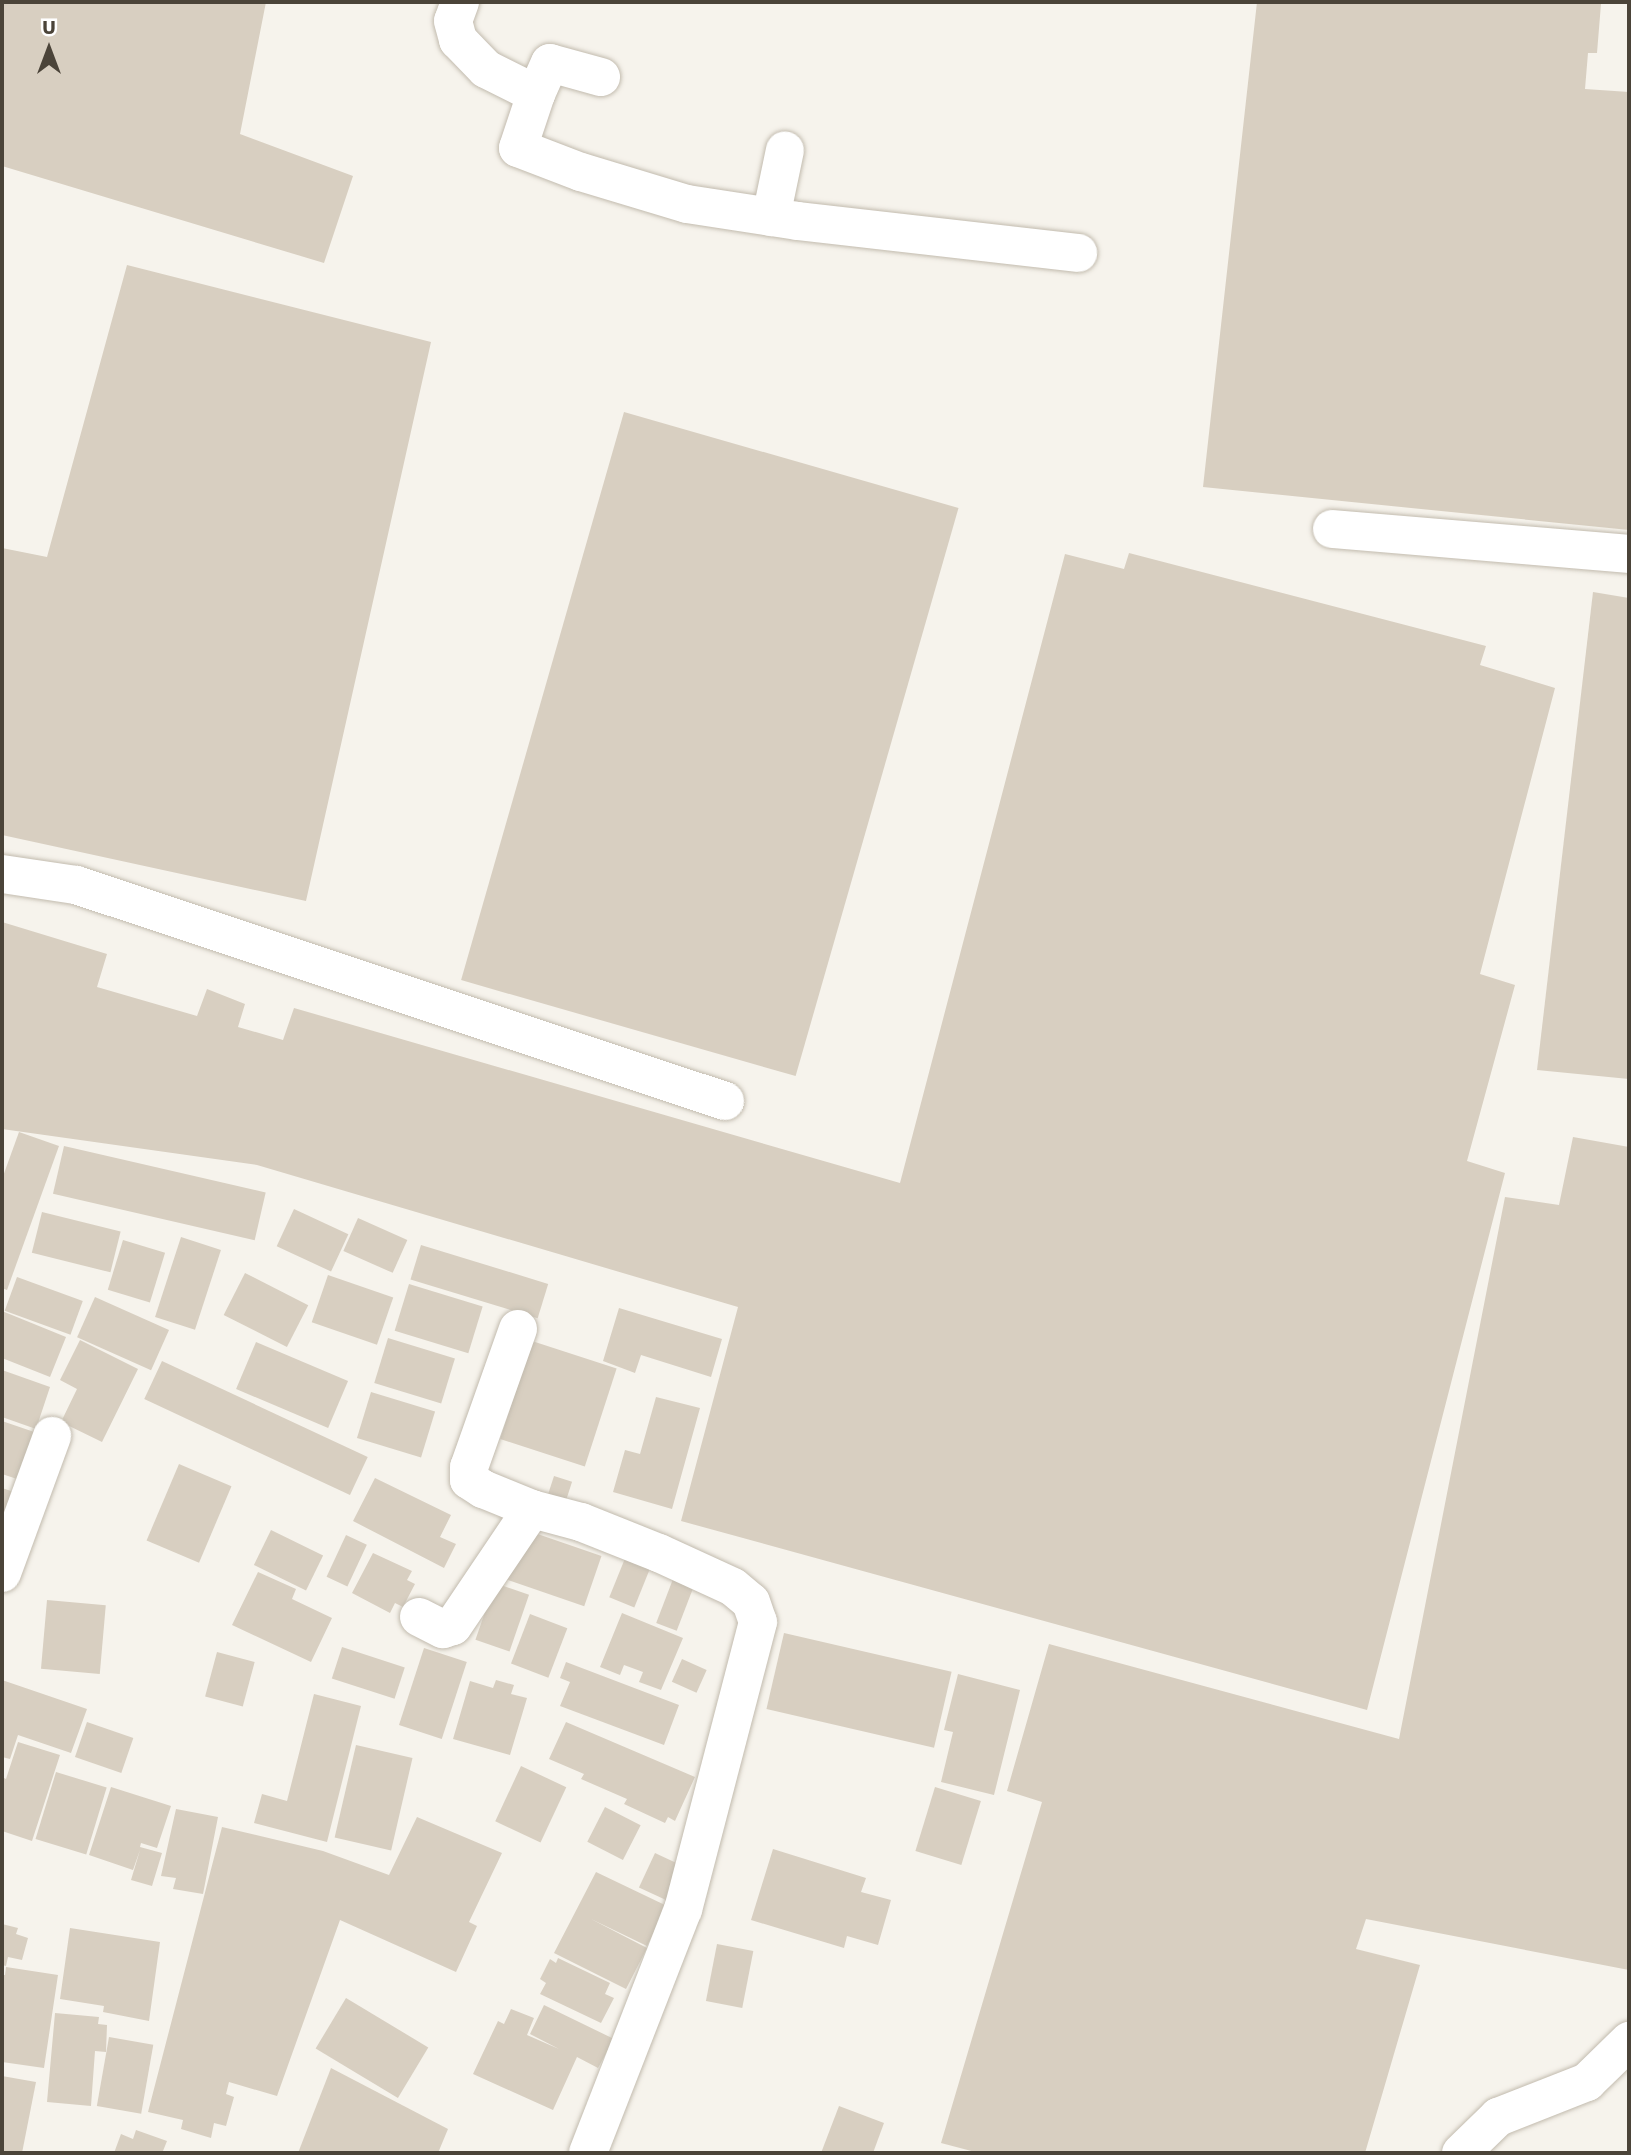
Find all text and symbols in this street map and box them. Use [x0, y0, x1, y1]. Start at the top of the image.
north arrow [14, 14, 84, 84]
text: U [42, 16, 56, 39]

